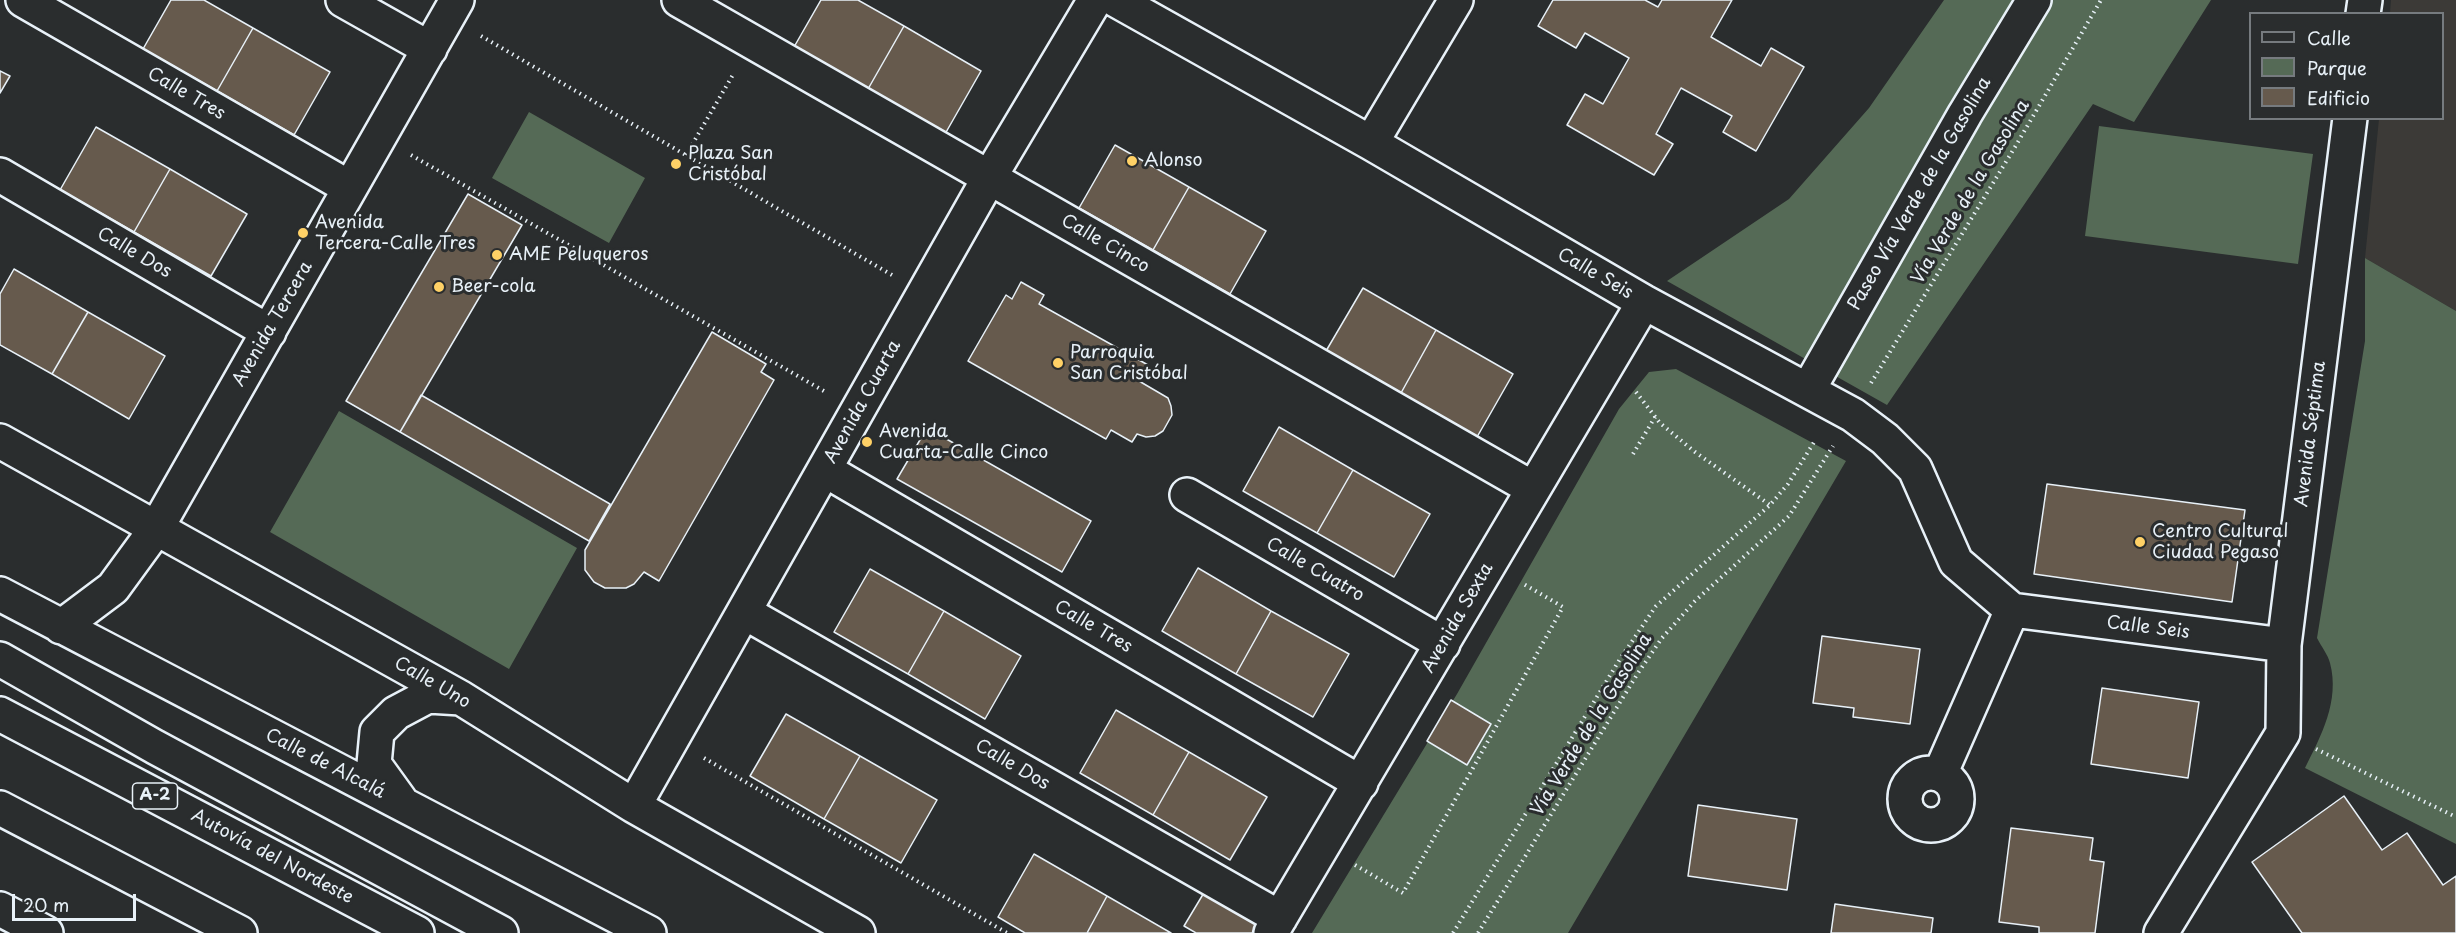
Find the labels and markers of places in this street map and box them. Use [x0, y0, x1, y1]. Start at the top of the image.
place label: Plaza San Cristóbal [688, 143, 773, 186]
place label: Alonso [1144, 150, 1202, 172]
marker: Alonso [1125, 154, 1139, 168]
marker: Plaza San Cristóbal [669, 157, 683, 171]
place label: Avenida Tercera-Calle Tres [315, 212, 475, 254]
marker: Avenida Tercera-Calle Tres [296, 226, 310, 240]
place label: AME Peluqueros [509, 244, 648, 266]
marker: AME Peluqueros [490, 248, 504, 262]
place label: Beer-cola [451, 276, 535, 298]
marker: Beer-cola [432, 280, 446, 294]
place label: Parroquia San Cristóbal [1070, 342, 1188, 385]
marker: Parroquia San Cristóbal [1051, 356, 1065, 370]
place label: Avenida Cuarta-Calle Cinco [879, 421, 1048, 464]
marker: Avenida Cuarta-Calle Cinco [860, 435, 874, 449]
place label: Centro Cultural Ciudad Pegaso [2152, 521, 2288, 564]
marker: Centro Cultural Ciudad Pegaso [2133, 535, 2147, 549]

